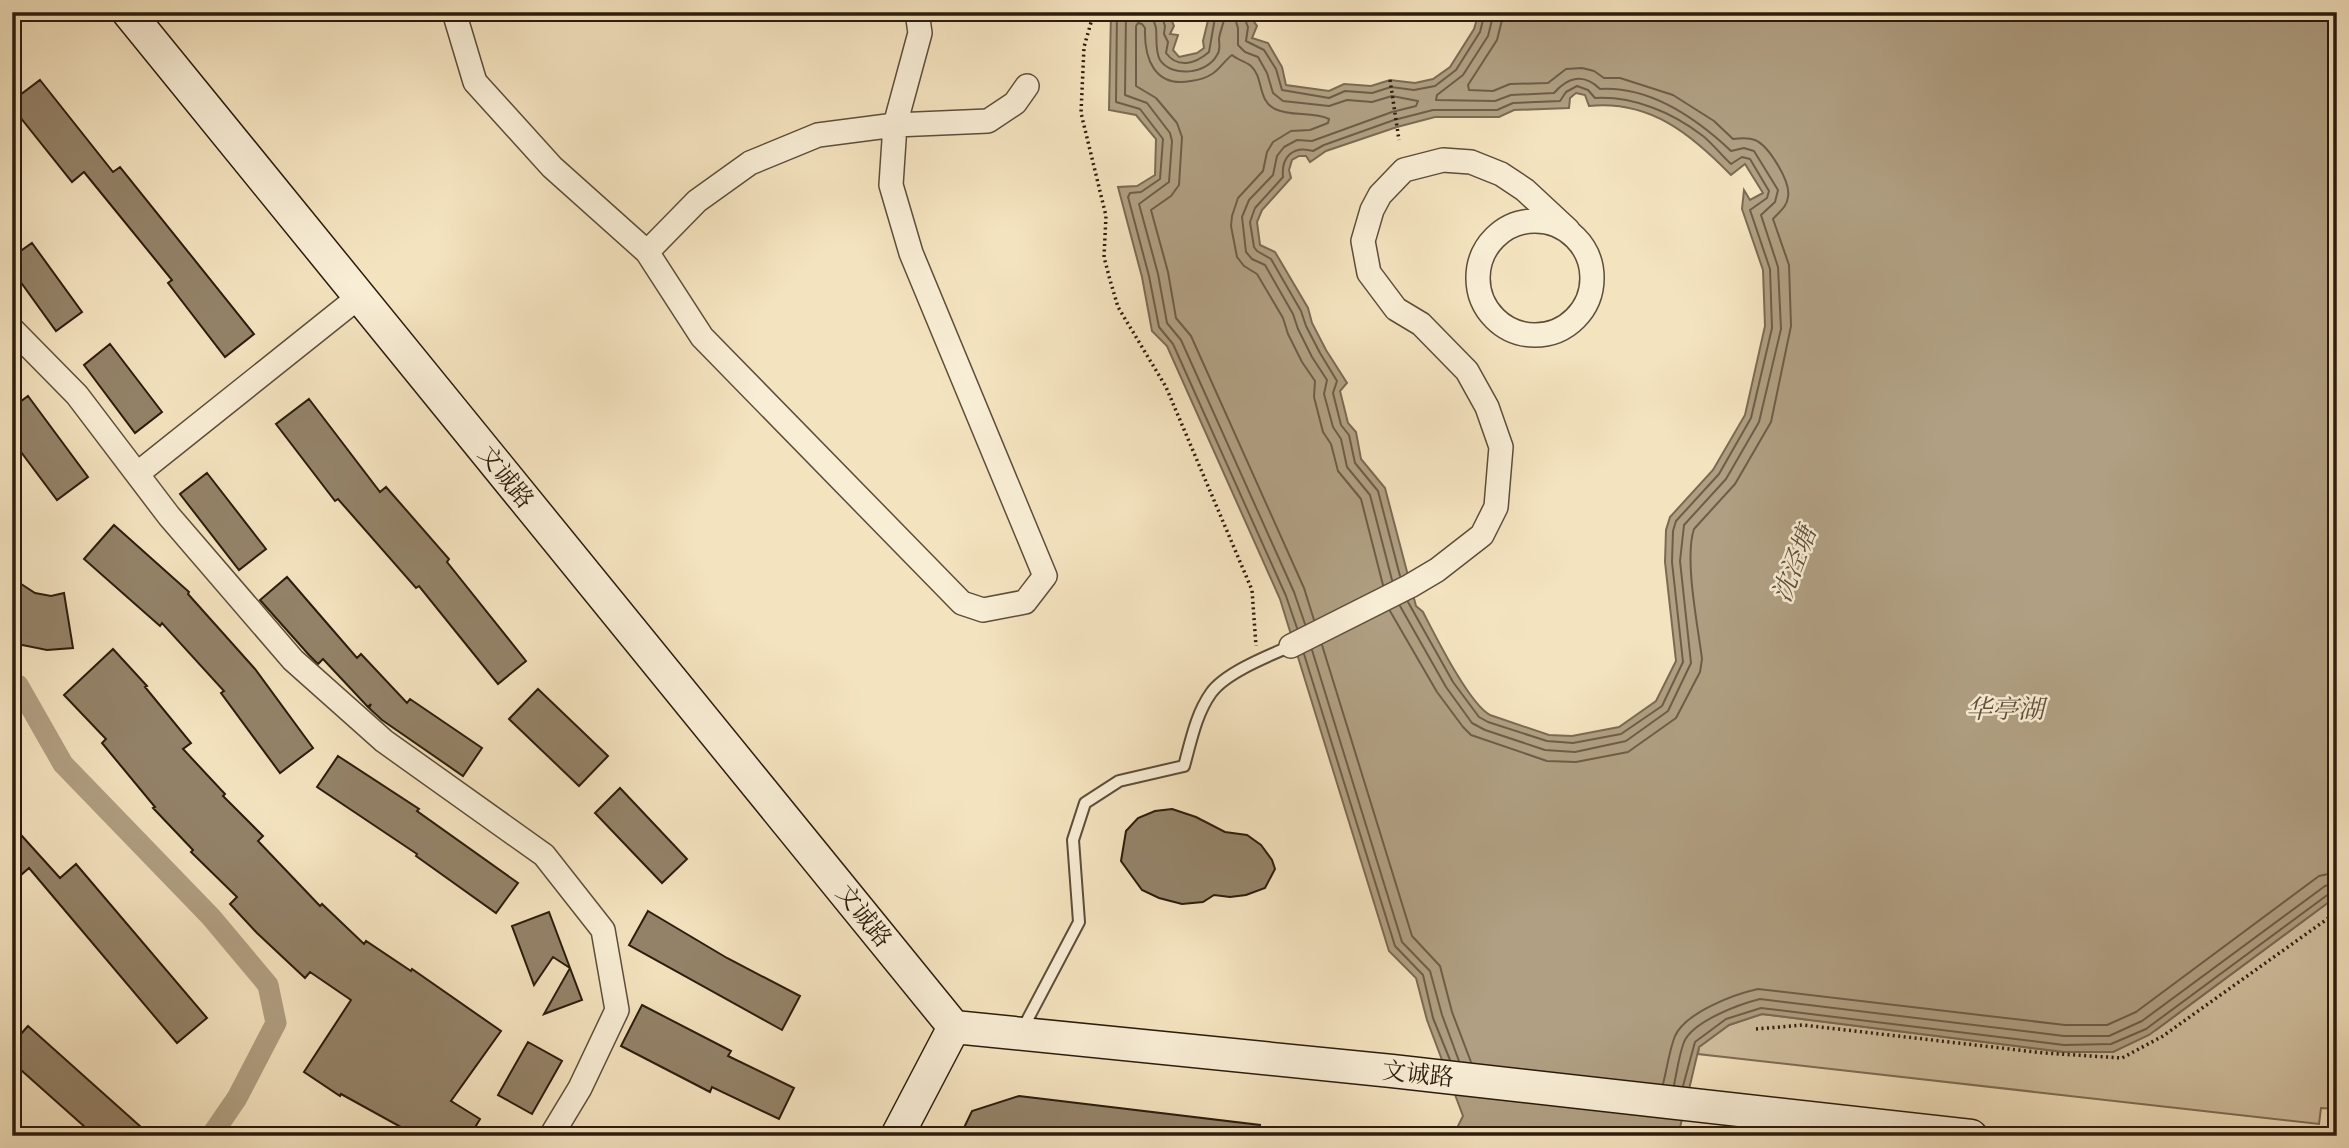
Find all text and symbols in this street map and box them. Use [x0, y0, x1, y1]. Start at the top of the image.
street label: 文诚路 [470, 440, 540, 516]
water label: 沈泾塘 [1766, 518, 1826, 607]
water label: 华亭湖 [1966, 694, 2048, 727]
street label: 文诚路 [828, 879, 898, 955]
street label: 文诚路 [1380, 1056, 1455, 1095]

